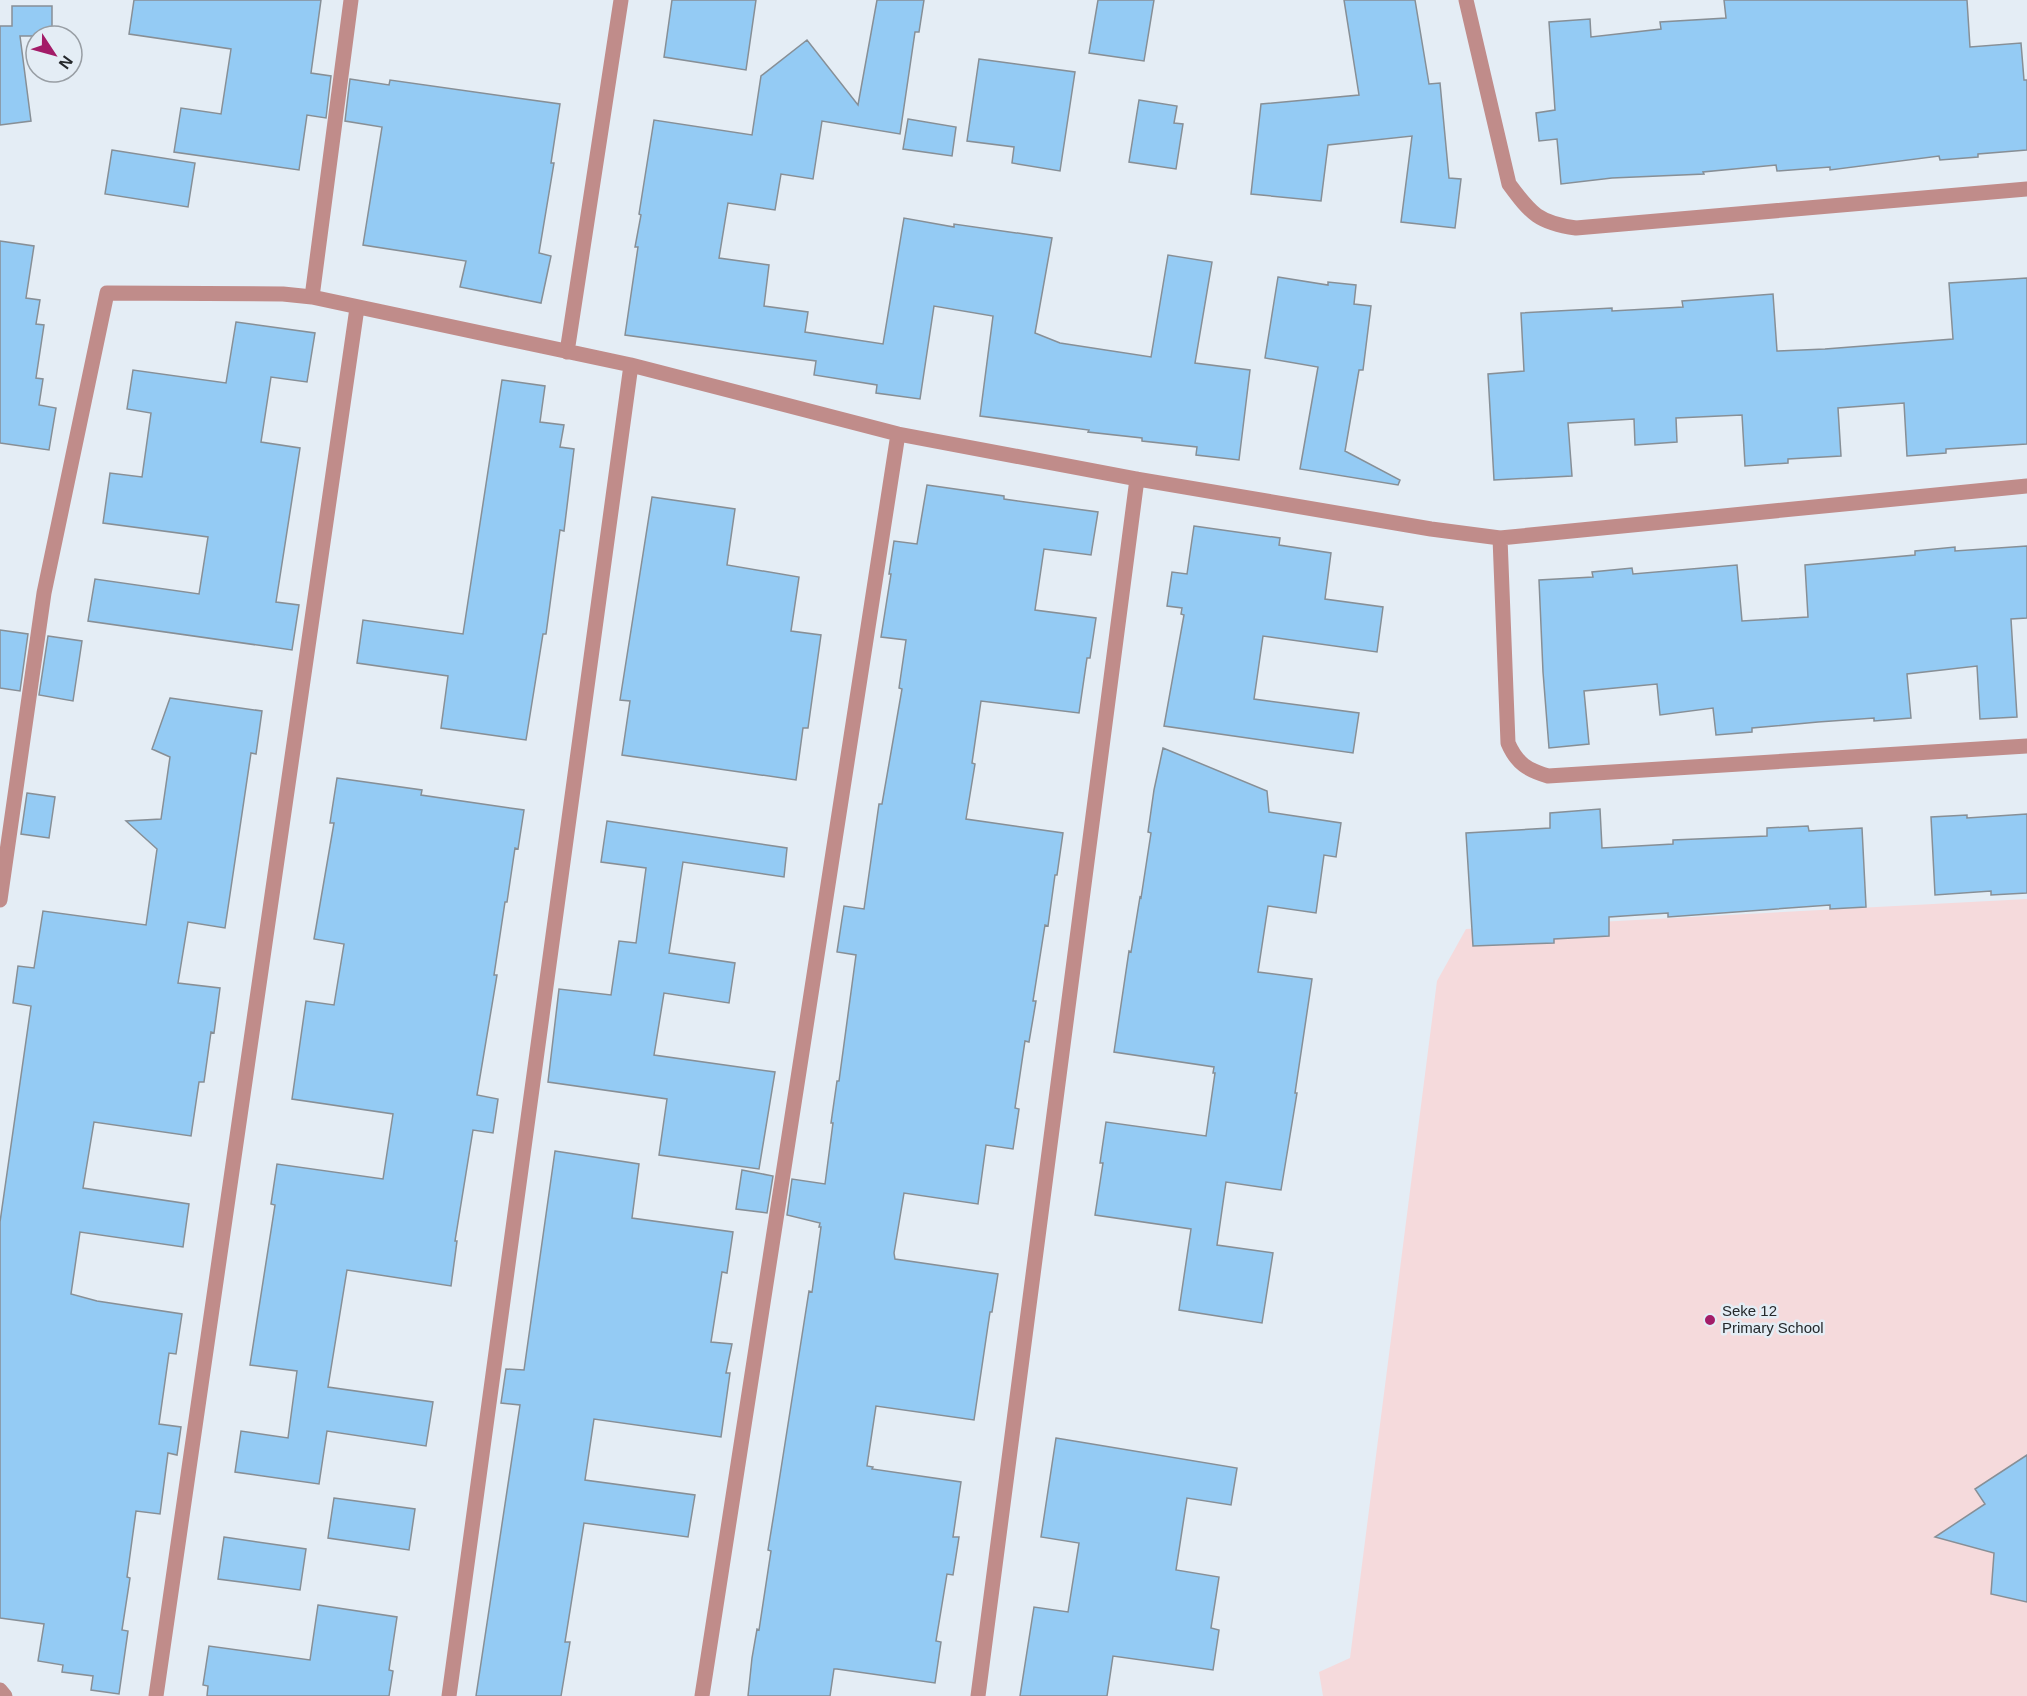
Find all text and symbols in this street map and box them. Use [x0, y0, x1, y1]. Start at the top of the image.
north arrow [24, 24, 84, 84]
text: N [55, 53, 76, 72]
place label: Seke 12 Primary School [1722, 1302, 1824, 1336]
marker: Seke 12 Primary School [1703, 1313, 1717, 1327]

